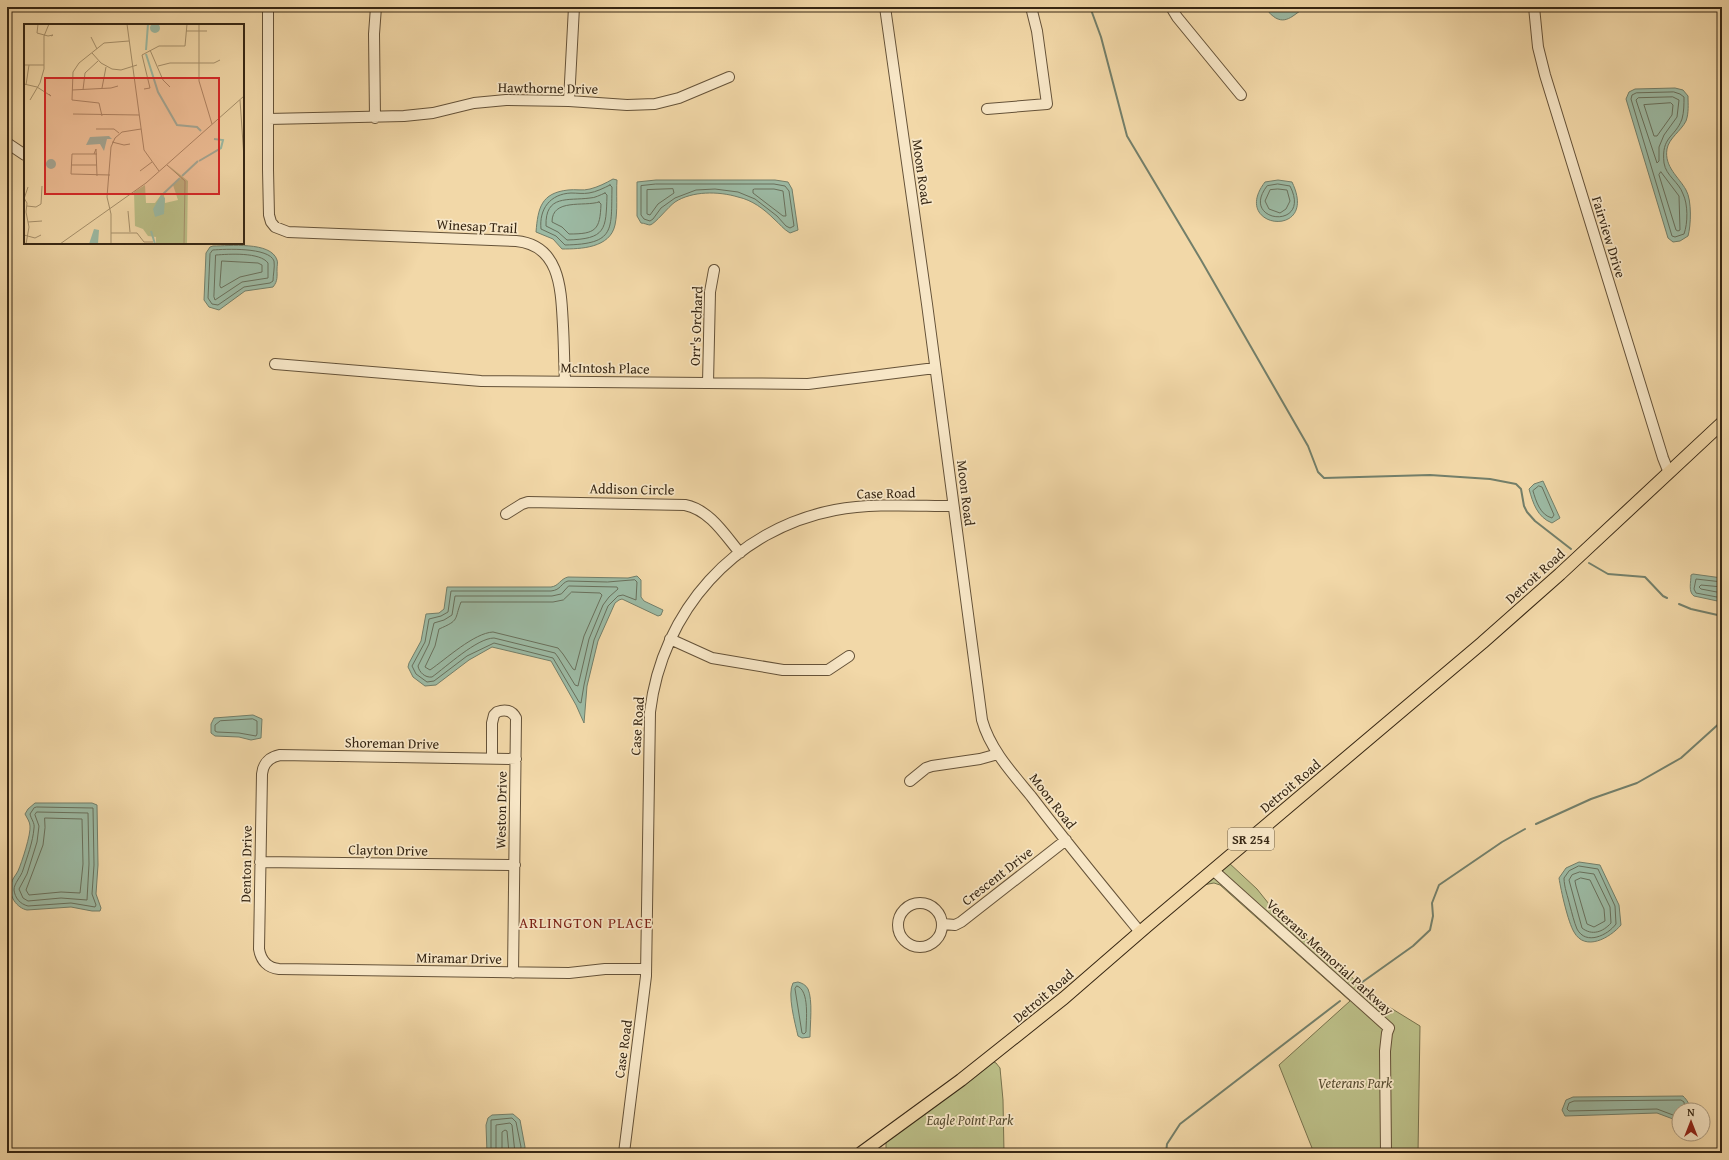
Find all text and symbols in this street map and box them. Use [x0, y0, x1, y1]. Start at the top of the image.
inset map [24, 24, 244, 244]
street label: Hawthorne Drive [498, 77, 599, 99]
street label: Moon Road [908, 138, 937, 207]
street label: Fairview Drive [1587, 194, 1631, 281]
street label: Winesap Trail [436, 214, 518, 238]
street label: Orr's Orchard [685, 285, 707, 366]
street label: McIntosh Place [560, 357, 650, 379]
street label: Moon Road [952, 459, 980, 527]
street label: Addison Circle [590, 478, 675, 500]
street label: Case Road [856, 482, 916, 504]
street label: Detroit Road [1501, 543, 1570, 608]
street label: Case Road [625, 695, 649, 756]
street label: Shoreman Drive [345, 732, 440, 754]
street label: Detroit Road [1255, 754, 1325, 817]
street label: Moon Road [1025, 769, 1082, 834]
street label: Weston Drive [490, 770, 512, 849]
street label: Denton Drive [235, 825, 257, 903]
road number: SR 254 [1228, 828, 1274, 850]
street label: Clayton Drive [348, 839, 428, 861]
street label: Crescent Drive [957, 842, 1037, 910]
street label: Veterans Memorial Parkway [1262, 894, 1398, 1020]
district label: ARLINGTON PLACE [519, 912, 653, 933]
street label: Miramar Drive [416, 947, 503, 969]
street label: Detroit Road [1008, 964, 1078, 1027]
street label: Case Road [609, 1018, 637, 1079]
park label: Veterans Park [1318, 1073, 1393, 1093]
north arrow [1671, 1102, 1711, 1142]
text: N [1687, 1104, 1695, 1120]
park label: Eagle Point Park [926, 1110, 1014, 1130]

